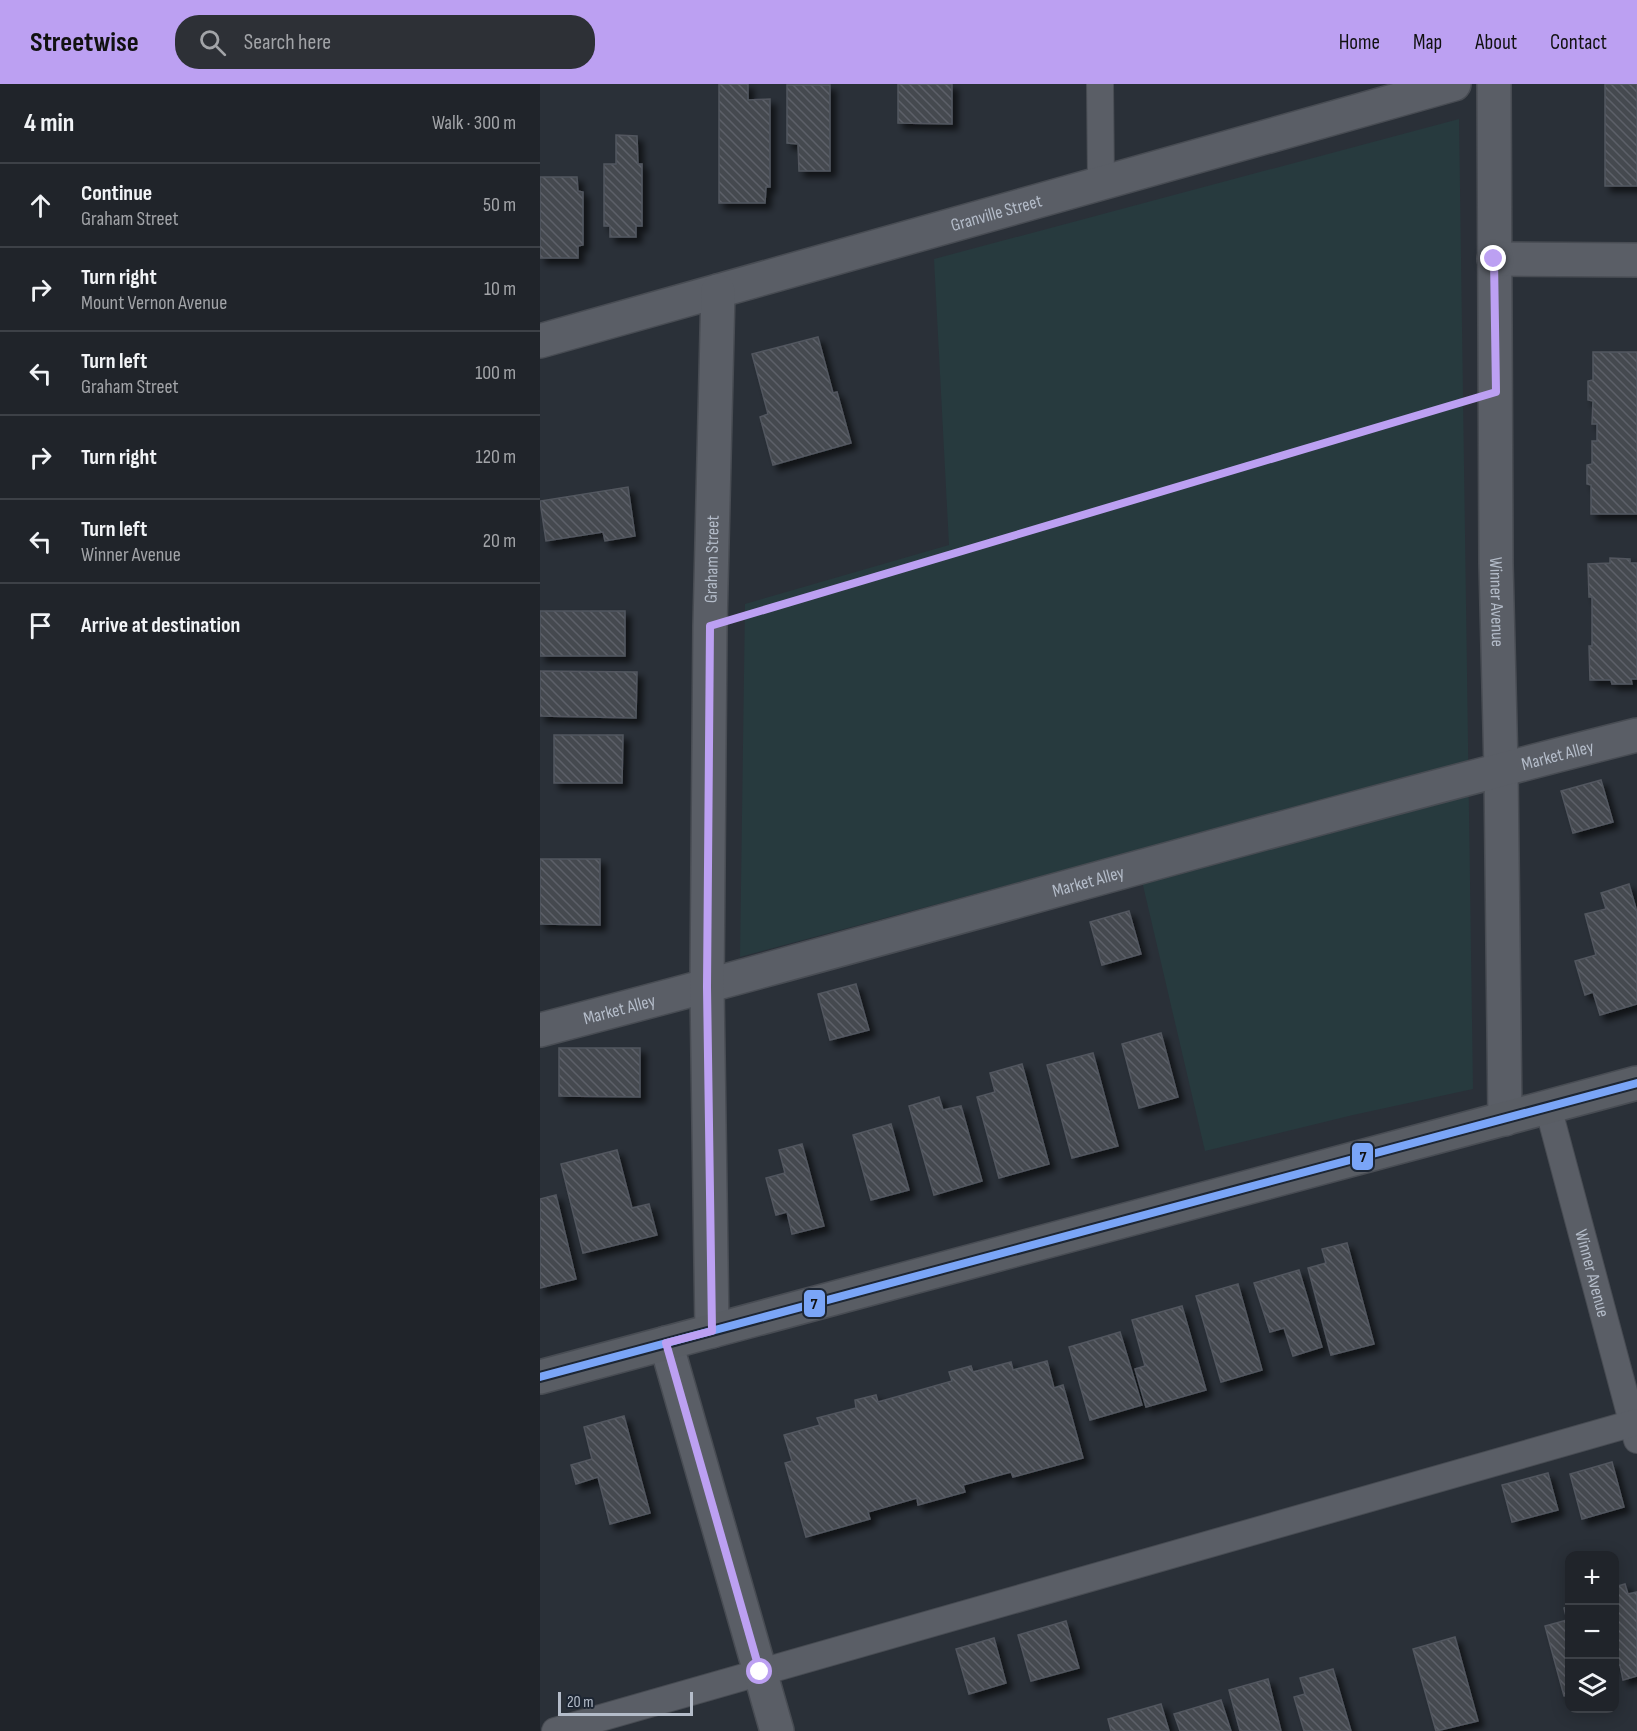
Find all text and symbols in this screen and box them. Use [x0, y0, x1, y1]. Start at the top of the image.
search box [175, 15, 595, 69]
text: Streetwise [30, 26, 139, 59]
icon: search [196, 26, 229, 59]
text: Search here [244, 29, 331, 56]
text: Home [1339, 30, 1380, 55]
text: Map [1413, 30, 1442, 55]
text: About [1475, 30, 1517, 55]
text: Contact [1550, 30, 1607, 55]
text: 4 min [24, 108, 74, 139]
text: Walk · 300 m [432, 111, 516, 135]
text: Continue [81, 180, 152, 207]
icon: ahead [24, 189, 57, 222]
street label: Granville Street [948, 190, 1045, 236]
text: 50 m [483, 193, 516, 217]
text: Graham Street [81, 207, 179, 231]
route end [1480, 245, 1506, 271]
text: Turn right [81, 264, 157, 291]
icon: right [24, 273, 57, 306]
text: 10 m [484, 277, 516, 301]
text: Mount Vernon Avenue [81, 291, 227, 315]
text: Turn left [81, 348, 147, 375]
icon: left [24, 357, 57, 390]
text: 100 m [475, 361, 516, 385]
text: Graham Street [81, 375, 179, 399]
icon: right [24, 441, 57, 474]
text: Turn right [81, 444, 157, 471]
text: 120 m [476, 445, 516, 469]
street label: Graham Street [701, 514, 724, 603]
text: Turn left [81, 516, 147, 543]
icon: left [24, 525, 57, 558]
text: 20 m [483, 529, 516, 553]
text: Winner Avenue [81, 543, 181, 567]
street label: Winner Avenue [1485, 557, 1508, 647]
icon: arrive [24, 609, 57, 642]
text: Arrive at destination [81, 612, 240, 639]
street label: Market Alley [1519, 736, 1596, 775]
street label: Market Alley [1050, 862, 1127, 902]
street label: Market Alley [581, 990, 658, 1029]
line badge: 7 [1351, 1142, 1374, 1171]
text: 7 [1360, 1148, 1367, 1167]
street label: Winner Avenue [1570, 1227, 1614, 1319]
line badge: 7 [803, 1289, 826, 1318]
text: 7 [811, 1295, 818, 1314]
map controls [1565, 1551, 1619, 1713]
button: + [1565, 1551, 1619, 1605]
button: − [1565, 1605, 1619, 1659]
route start [746, 1658, 772, 1684]
button: layers [1565, 1659, 1619, 1713]
scale bar [558, 1689, 693, 1716]
text: 20 m [567, 1693, 594, 1712]

